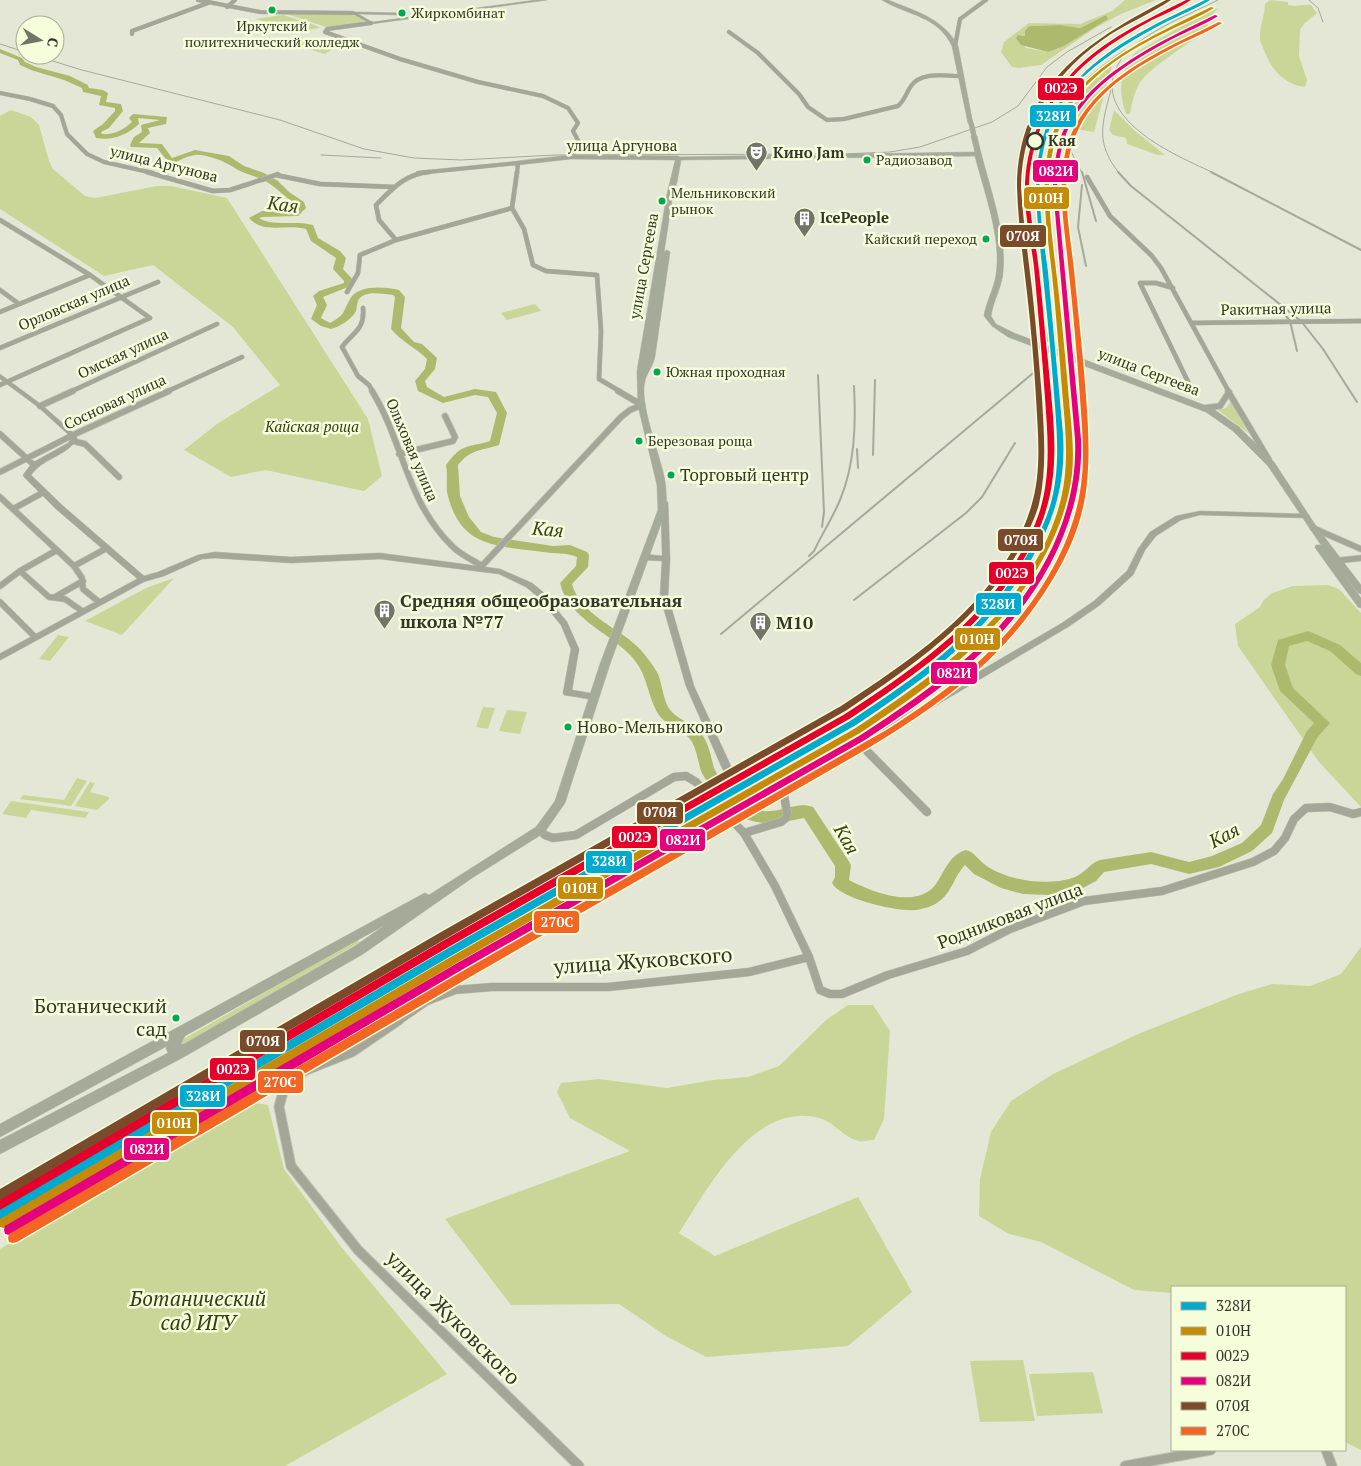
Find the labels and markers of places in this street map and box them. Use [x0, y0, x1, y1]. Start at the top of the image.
place label: Жиркомбинат [411, 3, 505, 22]
marker: Иркутский политехнический колледж [267, 5, 277, 15]
marker: Жиркомбинат [397, 8, 407, 18]
place label: Иркутский политехнический колледж [185, 16, 360, 51]
place label: Кая [1048, 130, 1076, 150]
marker: Кая [1026, 132, 1044, 150]
theatre icon: Кино Jam [745, 141, 769, 172]
place label: Кино Jam [773, 142, 844, 162]
place label: Радиозавод [876, 150, 952, 169]
marker: Радиозавод [862, 155, 872, 165]
place label: Мельниковский рынок [671, 183, 776, 218]
marker: Мельниковский рынок [657, 196, 667, 206]
building icon: IcePeople [792, 206, 816, 237]
place label: IcePeople [820, 207, 889, 227]
place label: Кайский переход [865, 229, 977, 248]
marker: Кайский переход [981, 234, 991, 244]
place label: Южная проходная [666, 362, 786, 381]
marker: Южная проходная [652, 367, 662, 377]
place label: Березовая роща [648, 431, 753, 450]
marker: Березовая роща [634, 436, 644, 446]
place label: Торговый центр [680, 463, 809, 486]
marker: Торговый центр [666, 470, 676, 480]
place label: Средняя общеобразовательная школа №77 [400, 588, 682, 633]
building icon: Средняя общеобразовательная школа №77 [372, 599, 396, 630]
place label: M10 [776, 610, 813, 634]
building icon: M10 [748, 611, 772, 642]
place label: Ново-Мельниково [577, 715, 723, 738]
marker: Ново-Мельниково [563, 722, 573, 732]
place label: Ботанический сад [34, 992, 167, 1042]
marker: Ботанический сад [171, 1013, 181, 1023]

